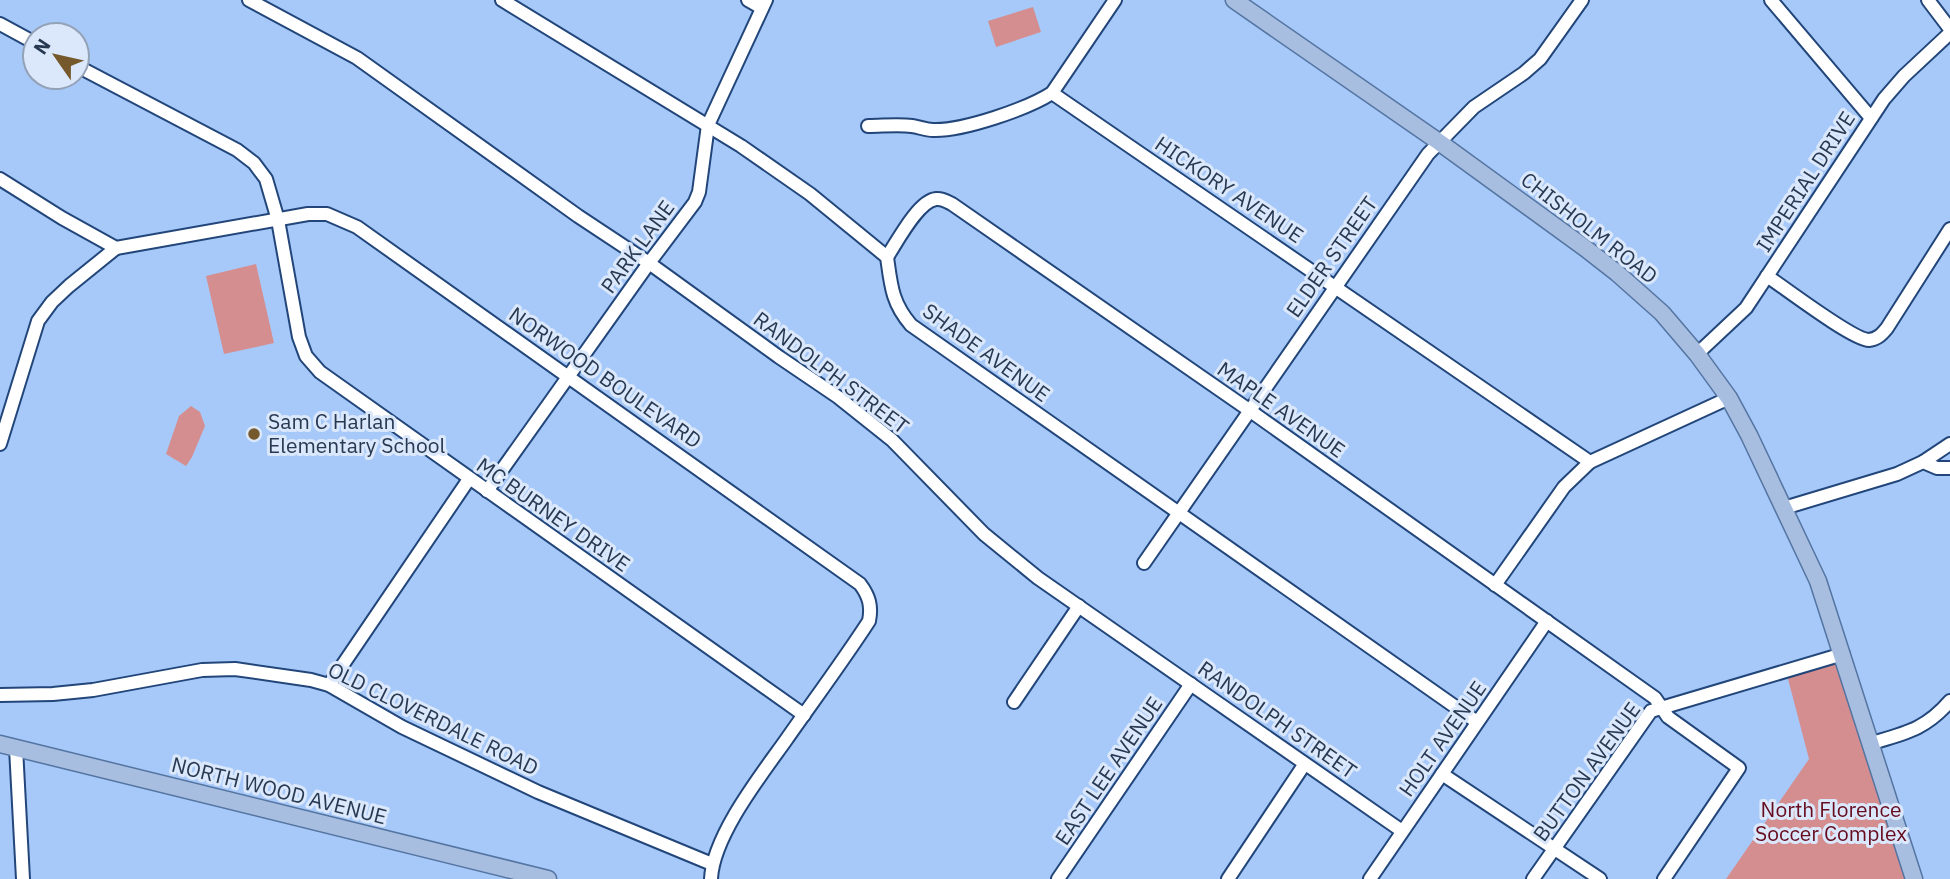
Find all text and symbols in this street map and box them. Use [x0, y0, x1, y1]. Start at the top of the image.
north arrow [21, 21, 91, 91]
text: N [28, 34, 56, 59]
street label: IMPERIAL DRIVE [1749, 106, 1861, 257]
street label: HICKORY AVENUE [1150, 129, 1309, 249]
street label: CHISHOLM ROAD [1516, 165, 1664, 289]
street label: ELDER STREET [1279, 190, 1383, 322]
street label: PARK LANE [594, 194, 680, 299]
street label: SHADE AVENUE [917, 297, 1056, 408]
street label: NORWOOD BOULEVARD [504, 300, 707, 454]
street label: RANDOLPH STREET [748, 305, 915, 440]
street label: MAPLE AVENUE [1212, 355, 1351, 464]
place label: Sam C Harlan Elementary School [268, 407, 445, 459]
marker: Sam C Harlan Elementary School [246, 426, 262, 442]
street label: MC BURNEY DRIVE [471, 451, 636, 578]
street label: RANDOLPH STREET [1193, 654, 1362, 784]
street label: OLD CLOVERDALE ROAD [324, 655, 543, 781]
street label: HOLT AVENUE [1392, 675, 1492, 802]
street label: EAST LEE AVENUE [1048, 691, 1168, 850]
street label: BUTTON AVENUE [1526, 696, 1646, 847]
street label: NORTH WOOD AVENUE [169, 750, 390, 830]
park label: North Florence Soccer Complex [1755, 795, 1907, 847]

